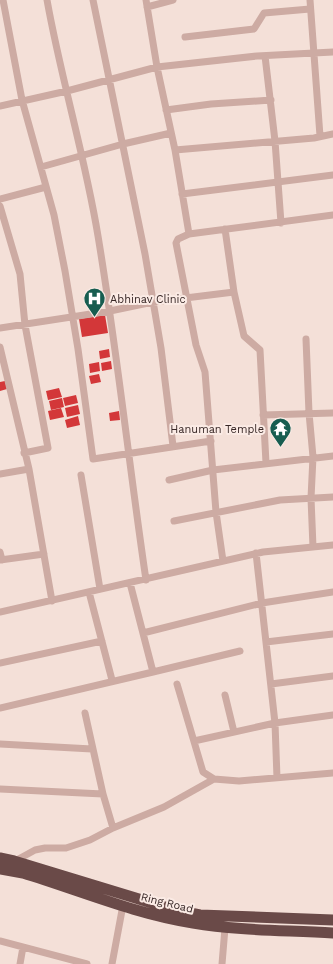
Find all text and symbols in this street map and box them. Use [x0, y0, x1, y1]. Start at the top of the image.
hospital icon: Abhinav Clinic [81, 286, 107, 319]
place label: Abhinav Clinic [110, 293, 186, 306]
temple icon: Hanuman Temple [267, 416, 293, 449]
place label: Hanuman Temple [170, 423, 264, 436]
street label: Ring Road [139, 890, 195, 916]

